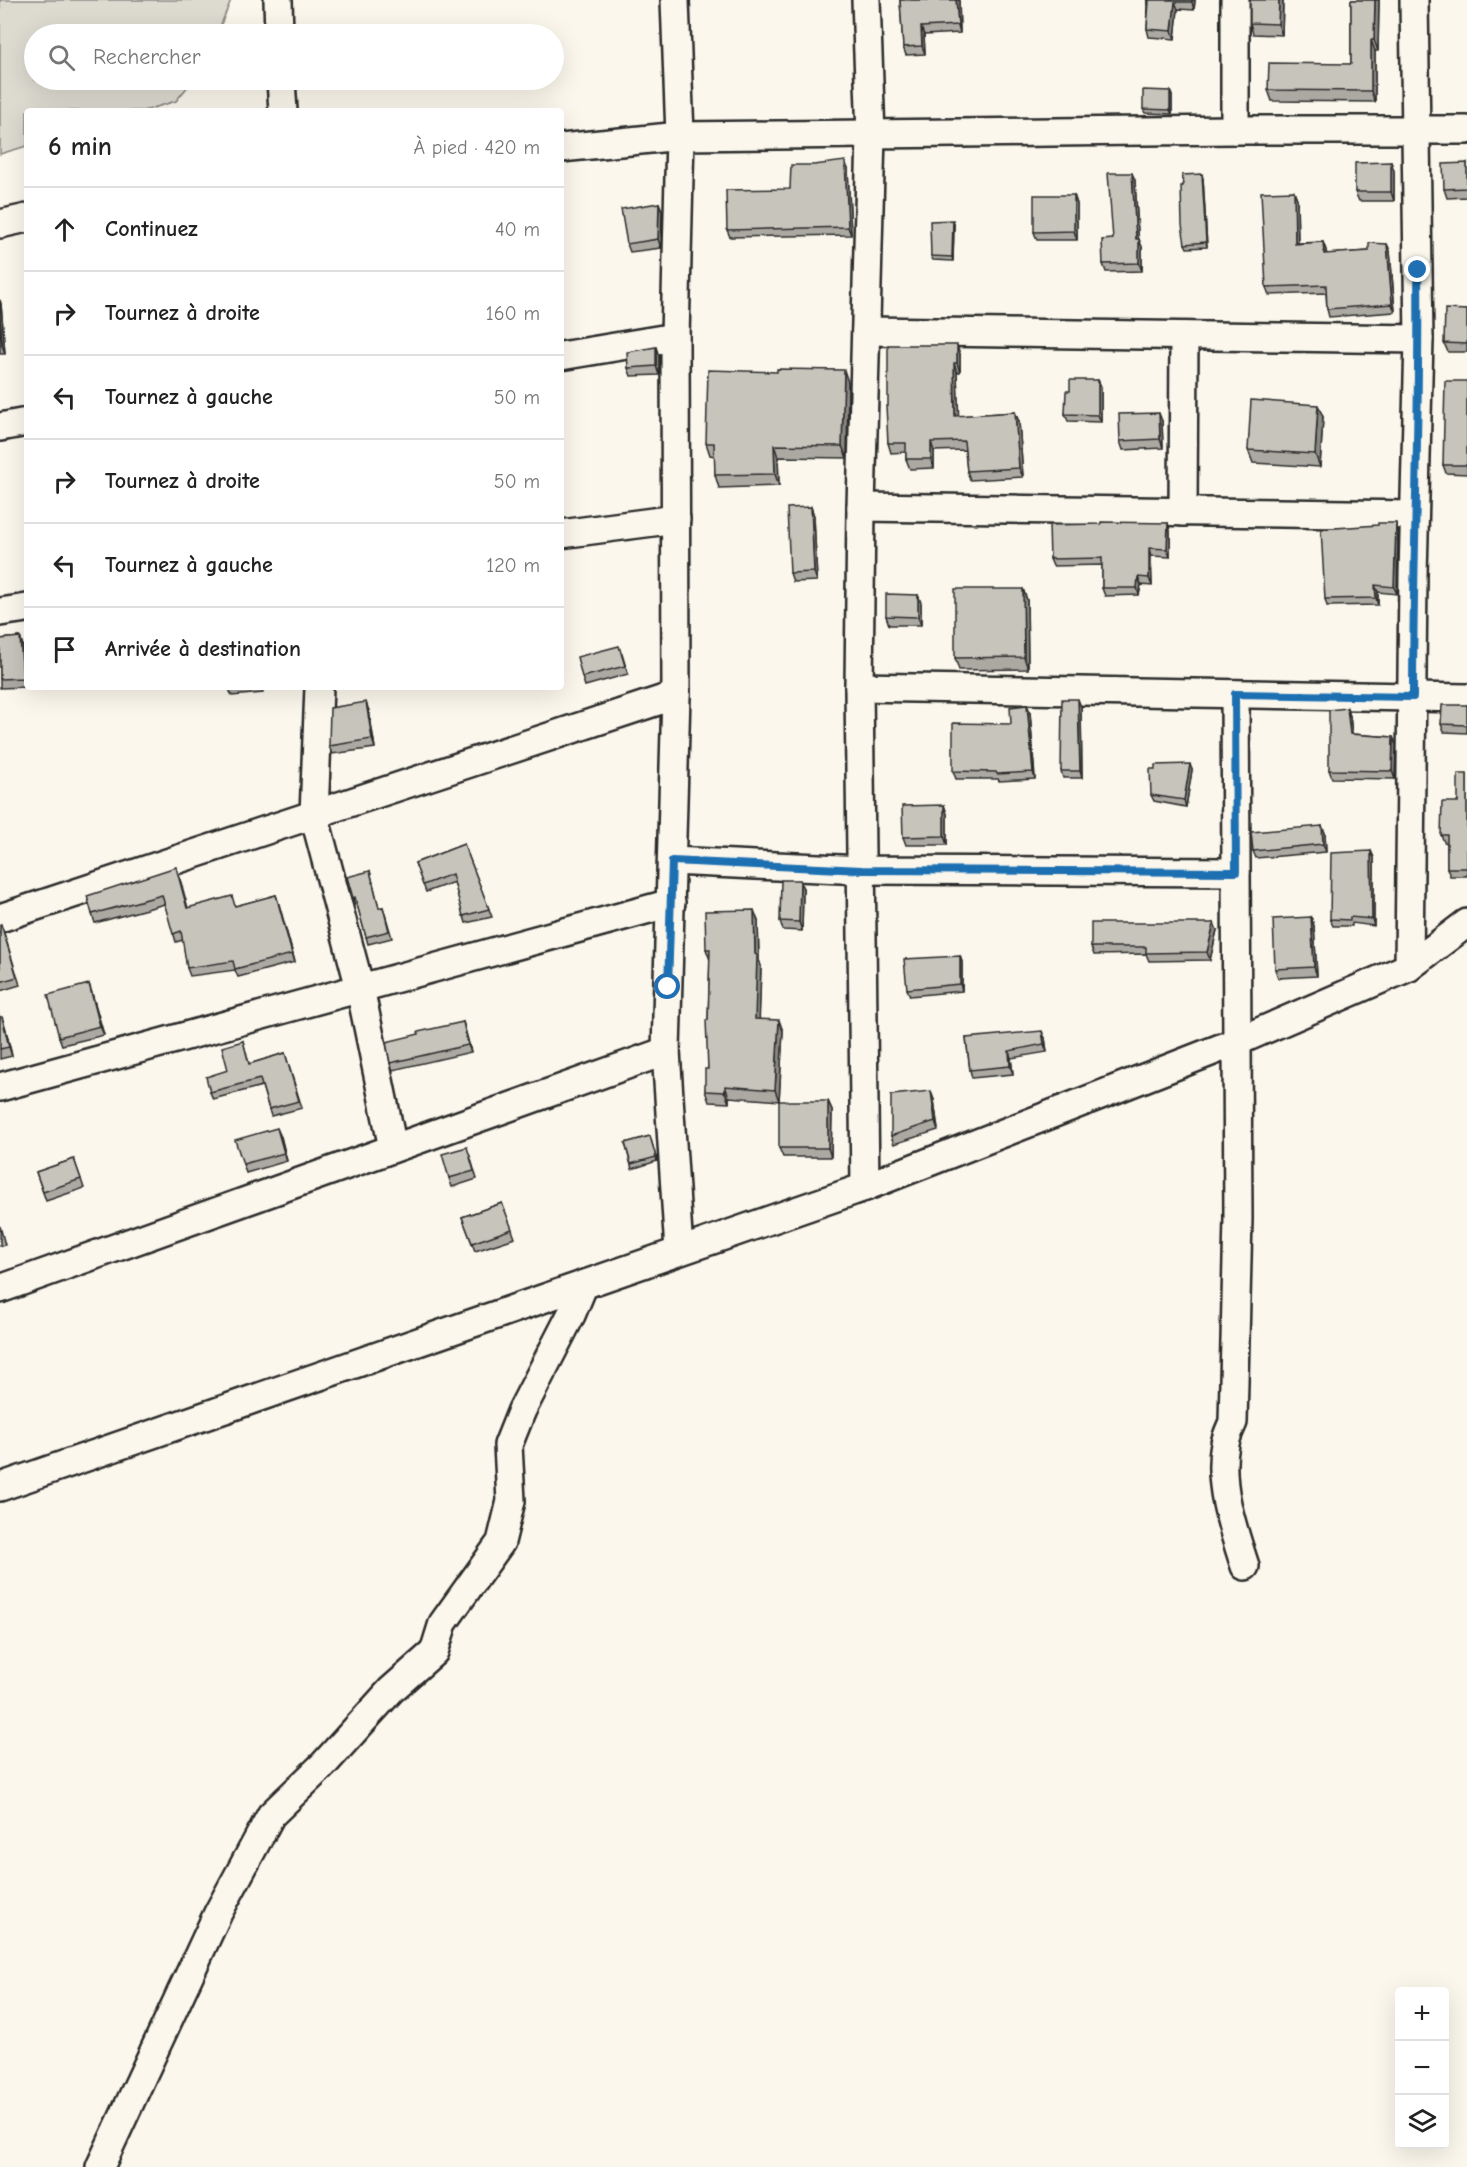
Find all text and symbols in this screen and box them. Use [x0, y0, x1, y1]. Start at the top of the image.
search box [24, 24, 564, 90]
icon: search [45, 41, 78, 74]
text: Rechercher [93, 44, 201, 70]
text: 6 min [48, 132, 112, 162]
text: À pied · 420 m [414, 136, 540, 159]
icon: ahead [48, 213, 81, 246]
text: Continuez [105, 216, 198, 242]
text: 40 m [495, 218, 540, 241]
route end [1404, 256, 1430, 282]
icon: right [48, 297, 81, 330]
text: Tournez à droite [105, 300, 260, 326]
text: 160 m [486, 302, 540, 325]
icon: left [48, 381, 81, 414]
text: Tournez à gauche [105, 384, 273, 410]
text: 50 m [494, 386, 540, 409]
icon: right [48, 465, 81, 498]
text: Tournez à droite [105, 468, 260, 494]
text: 50 m [494, 470, 540, 493]
icon: left [48, 549, 81, 582]
text: Tournez à gauche [105, 552, 273, 578]
text: 120 m [486, 554, 540, 577]
icon: arrive [48, 633, 81, 666]
text: Arrivée à destination [105, 636, 301, 662]
route start [654, 973, 680, 999]
map controls [1395, 1987, 1449, 2149]
button: + [1395, 1987, 1449, 2041]
button: − [1395, 2041, 1449, 2095]
button: layers [1395, 2095, 1449, 2149]

